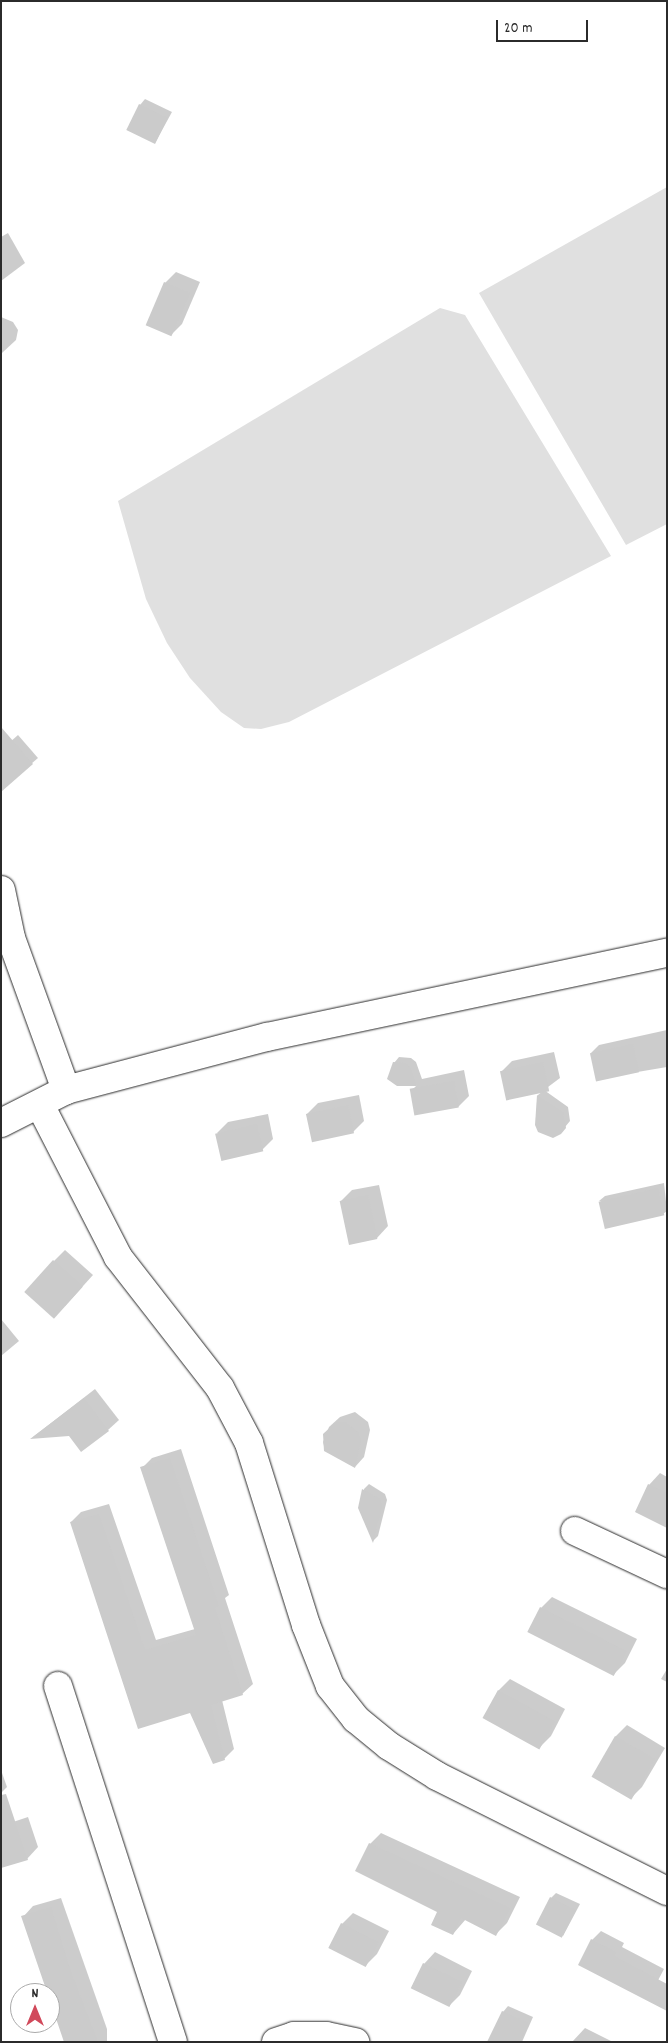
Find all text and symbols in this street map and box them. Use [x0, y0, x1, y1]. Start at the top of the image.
scale bar [498, 10, 590, 42]
text: 20 m [504, 18, 532, 40]
north arrow [10, 1983, 60, 2033]
text: N [32, 1984, 38, 2004]

